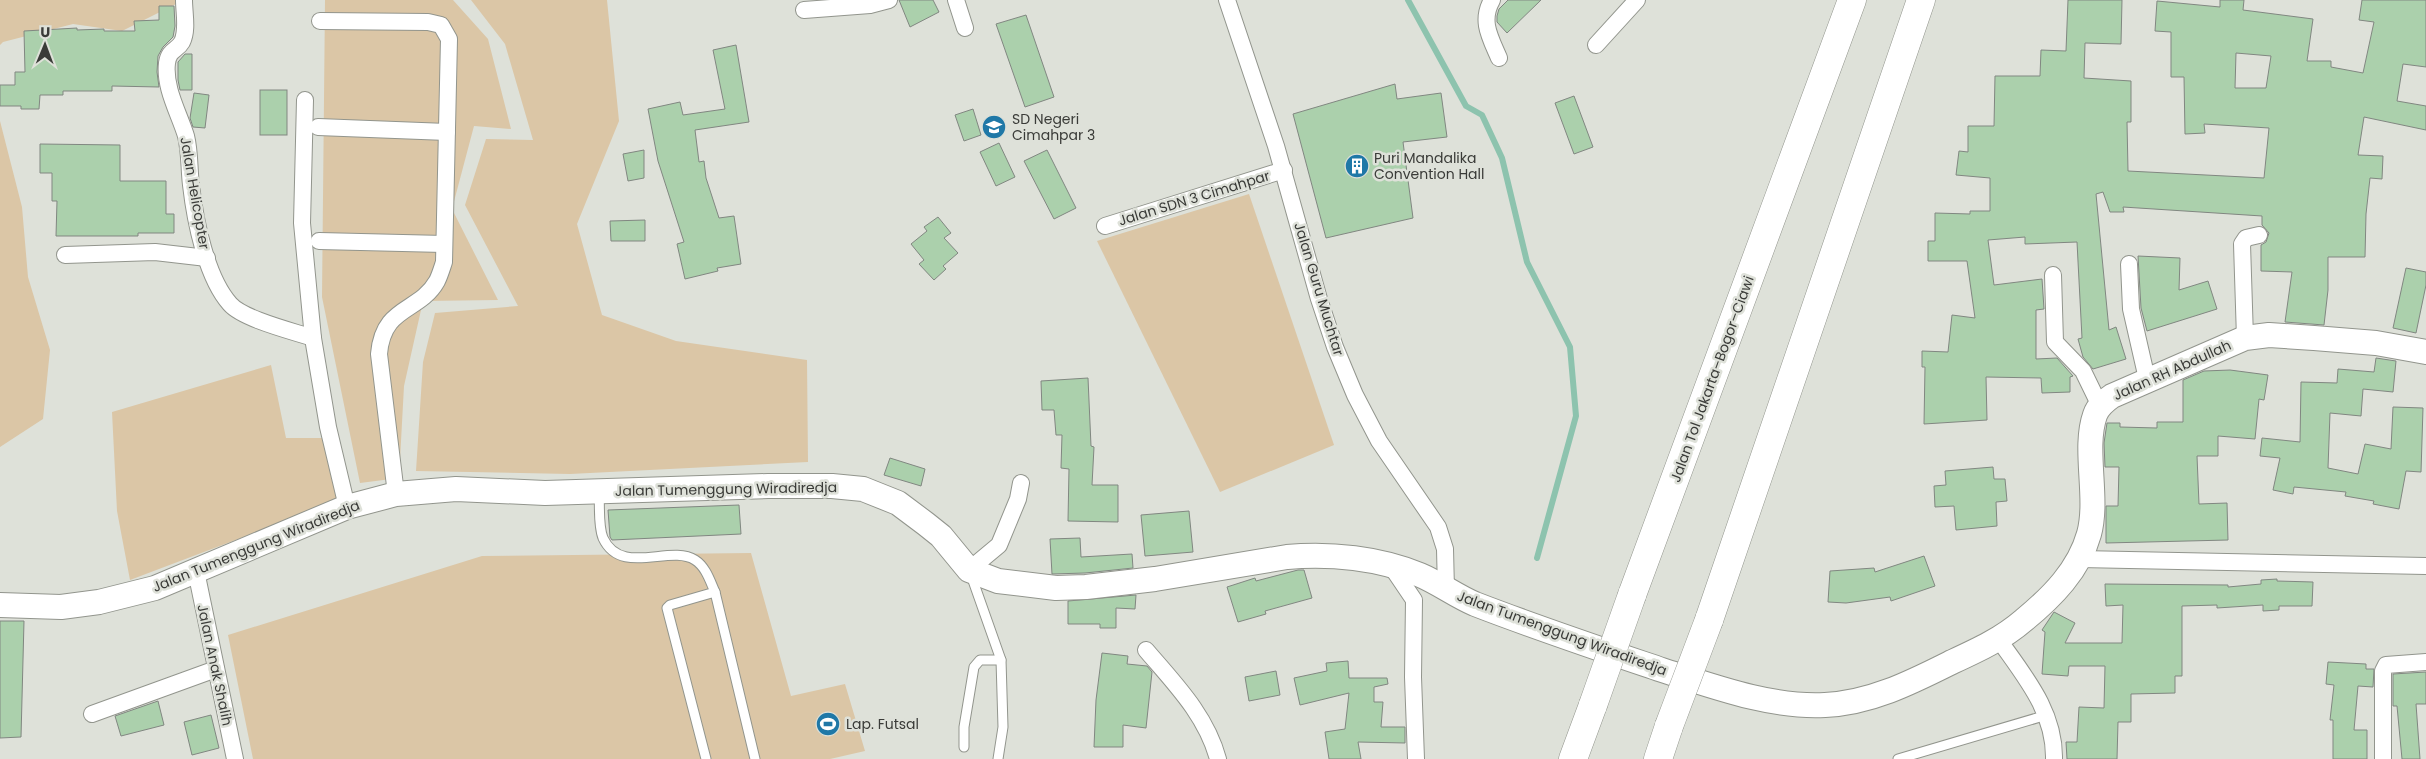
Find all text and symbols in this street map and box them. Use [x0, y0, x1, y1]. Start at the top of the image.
north arrow [20, 20, 70, 70]
text: U [40, 22, 50, 42]
place label: SD Negeri Cimahpar 3 [1012, 109, 1095, 145]
school or university icon: SD Negeri Cimahpar 3 [981, 114, 1007, 140]
street label: Jalan Helicopter [175, 135, 215, 251]
place label: Puri Mandalika Convention Hall [1374, 148, 1484, 184]
building icon: Puri Mandalika Convention Hall [1344, 153, 1370, 179]
street label: Jalan SDN 3 Cimahpar [1116, 165, 1272, 231]
street label: Jalan Guru Muchtar [1289, 220, 1349, 358]
street label: Jalan Tol Jakarta–Bogor–Ciawi [1665, 273, 1759, 485]
street label: Jalan RH Abdullah [2110, 335, 2234, 405]
street label: Jalan Tumenggung Wiradiredja [615, 477, 837, 501]
street label: Jalan Tumenggung Wiradiredja [149, 495, 363, 597]
street label: Jalan Tumenggung Wiradiredja [1454, 586, 1670, 680]
street label: Jalan Anak Shalih [192, 602, 238, 728]
sports icon: Lap. Futsal [815, 711, 841, 737]
place label: Lap. Futsal [846, 714, 919, 734]

